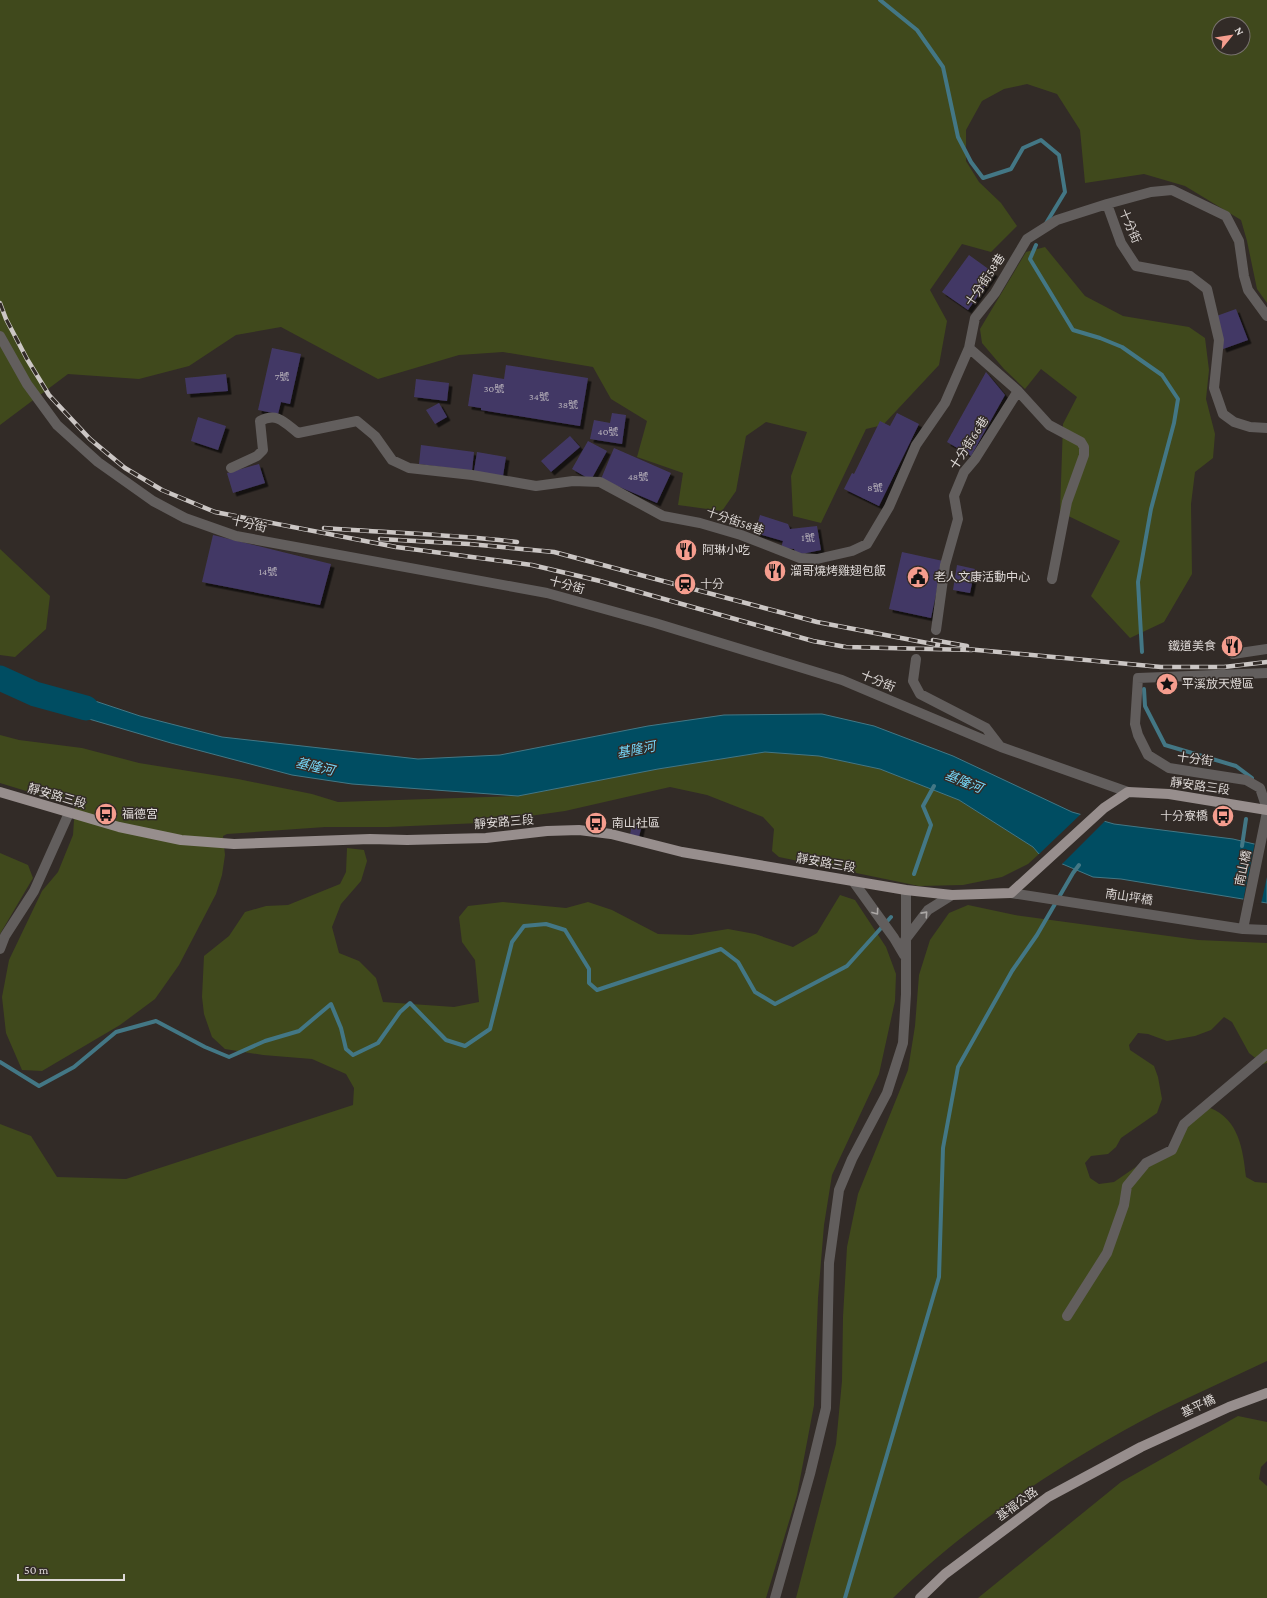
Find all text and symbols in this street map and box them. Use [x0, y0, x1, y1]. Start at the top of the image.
north arrow [1211, 16, 1251, 56]
text: N [1233, 25, 1247, 38]
street label: 十分街 [1117, 207, 1143, 245]
street label: 十分街58巷 [962, 251, 1008, 309]
house number: 7號 [275, 371, 289, 382]
house number: 30號 [484, 383, 504, 394]
house number: 34號 [529, 391, 549, 402]
house number: 38號 [558, 399, 578, 410]
street label: 十分街66巷 [947, 414, 991, 472]
house number: 40號 [598, 426, 618, 437]
house number: 48號 [628, 471, 648, 482]
house number: 8號 [867, 482, 883, 493]
street label: 十分街58巷 [704, 505, 766, 537]
street label: 十分街 [230, 513, 268, 535]
house number: 1號 [801, 532, 815, 543]
restaurant icon: 阿琳小吃 [673, 537, 699, 563]
place label: 阿琳小吃 [702, 543, 750, 557]
restaurant icon: 溜哥燒烤雞翅包飯 [762, 558, 788, 584]
place label: 溜哥燒烤雞翅包飯 [790, 564, 886, 578]
public building icon: 老人文康活動中心 [905, 564, 931, 590]
house number: 14號 [259, 566, 277, 577]
place label: 老人文康活動中心 [934, 570, 1030, 584]
station icon: 十分 [672, 571, 698, 597]
street label: 十分街 [548, 574, 586, 596]
place label: 十分 [700, 577, 724, 591]
restaurant icon: 鐵道美食 [1219, 633, 1245, 659]
place label: 鐵道美食 [1168, 639, 1216, 653]
street label: 十分街 [859, 668, 897, 694]
place icon: 平溪放天燈區 [1154, 671, 1180, 697]
place label: 平溪放天燈區 [1182, 677, 1254, 691]
water label: 基隆河 [616, 738, 660, 761]
street label: 十分街 [1176, 750, 1214, 768]
water label: 基隆河 [294, 755, 338, 779]
water label: 基隆河 [943, 767, 987, 797]
street label: 靜安路三段 [1169, 775, 1231, 797]
street label: 靜安路三段 [26, 781, 88, 811]
bus stop icon: 福德宮 [93, 801, 119, 827]
bus stop icon: 十分寮橋 [1210, 803, 1236, 829]
place label: 福德宮 [122, 807, 158, 821]
place label: 十分寮橋 [1160, 809, 1208, 823]
bus stop icon: 南山社區 [583, 810, 609, 836]
street label: 靜安路三段 [473, 812, 535, 832]
place label: 南山社區 [612, 816, 660, 830]
street label: 南山橋 [1232, 849, 1254, 887]
street label: 靜安路三段 [795, 851, 857, 875]
street label: 南山坪橋 [1104, 886, 1154, 908]
one-way arrow [871, 908, 878, 915]
one-way arrow [921, 911, 928, 919]
street label: 基平橋 [1179, 1392, 1217, 1420]
street label: 基福公路 [993, 1484, 1041, 1524]
scale bar [18, 1556, 124, 1582]
text: 50 m [24, 1563, 49, 1577]

